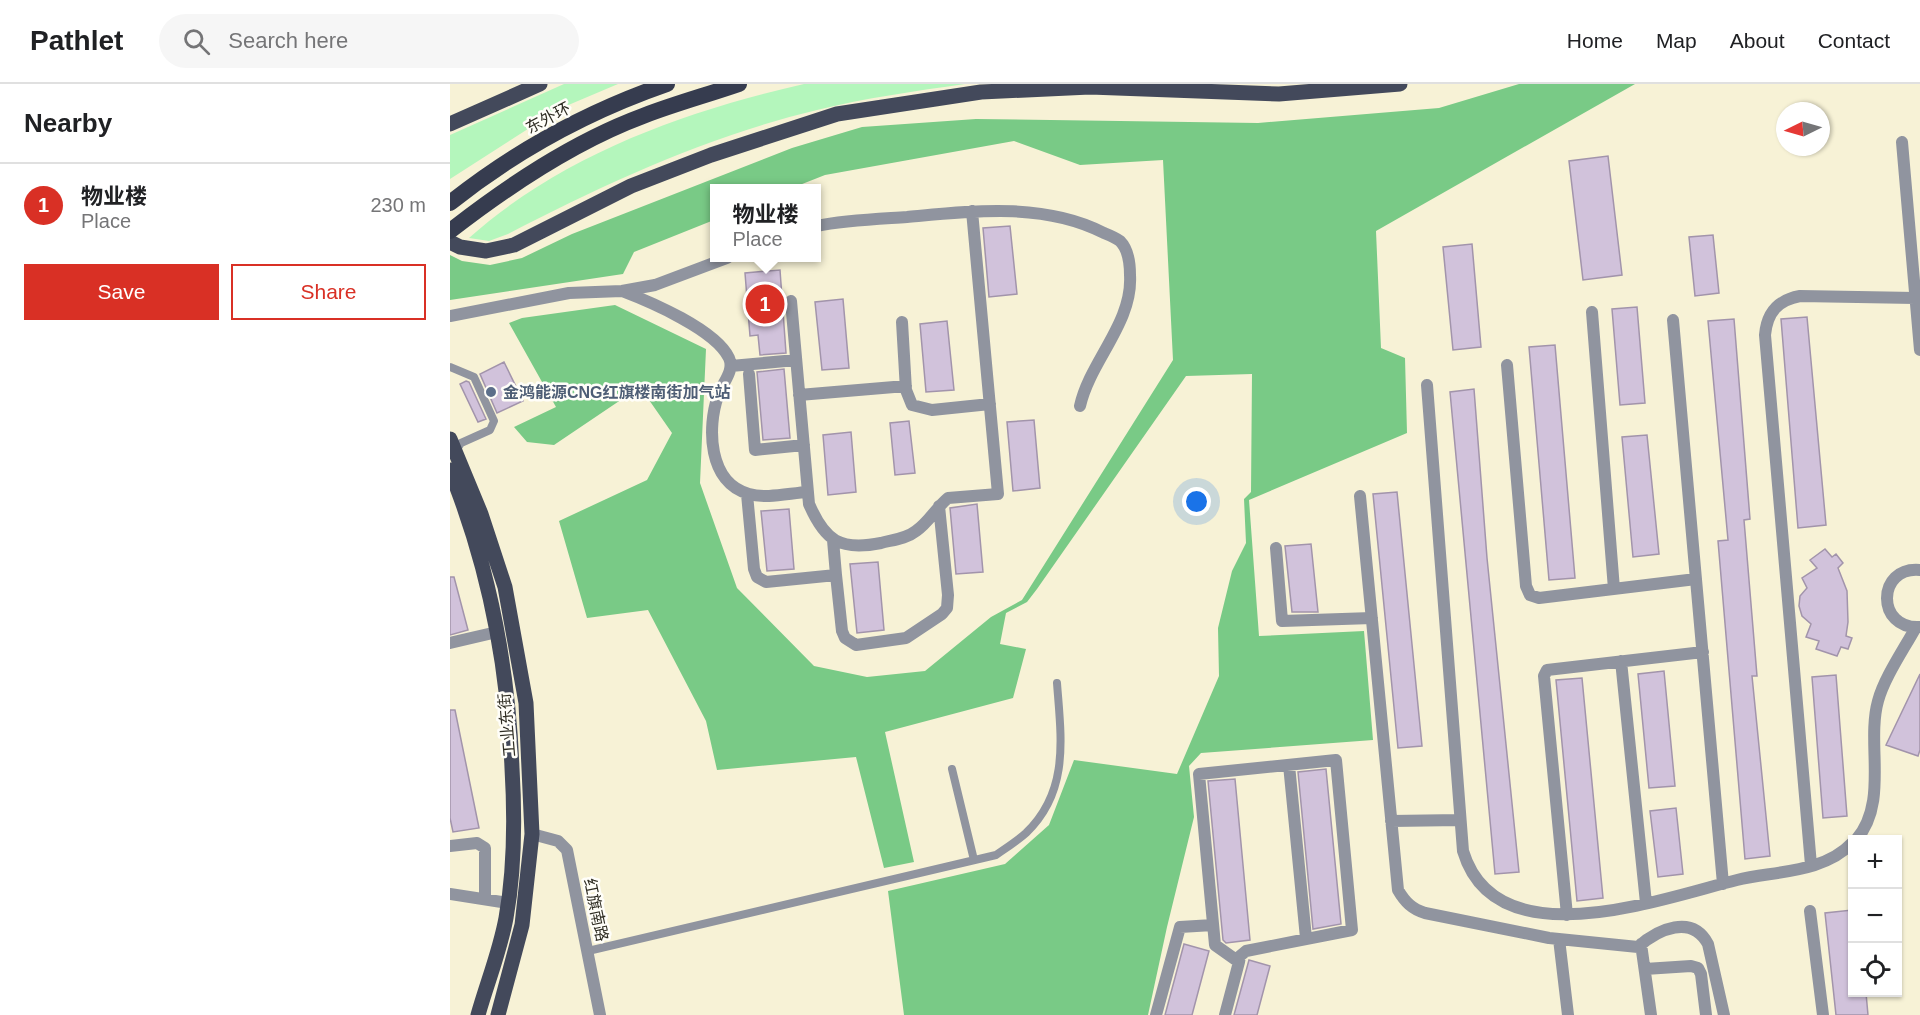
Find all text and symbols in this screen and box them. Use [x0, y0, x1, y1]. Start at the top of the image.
search box [159, 14, 579, 68]
text: Pathlet [30, 25, 123, 56]
icon: search [180, 25, 213, 58]
text: Search here [228, 28, 348, 53]
text: Home [1567, 29, 1623, 52]
text: Map [1656, 29, 1697, 52]
text: About [1730, 29, 1785, 52]
text: Contact [1818, 29, 1890, 52]
street label: 东外环 [523, 99, 573, 137]
north arrow [1776, 102, 1830, 156]
text: Nearby [24, 108, 112, 138]
text: 物业楼 [81, 184, 147, 209]
popup [710, 184, 821, 262]
text: 1 [38, 194, 49, 216]
text: 230 m [370, 194, 426, 216]
text: 物业楼 [732, 202, 799, 227]
text: Place [81, 210, 131, 232]
text: Place [732, 228, 783, 250]
button: Save [24, 264, 219, 320]
button: Share [231, 264, 426, 320]
pin: 1 [746, 282, 784, 326]
place label: 金鸿能源CNG红旗楼南街加气站 [503, 383, 731, 401]
marker: 金鸿能源CNG红旗楼南街加气站 [484, 385, 498, 399]
your location [1182, 487, 1211, 516]
street label: 工业东街 [496, 692, 518, 758]
map controls [1848, 835, 1902, 997]
button: + [1848, 835, 1902, 889]
street label: 红旗南路 [581, 877, 611, 943]
button: − [1848, 889, 1902, 943]
button: locate [1848, 943, 1902, 997]

